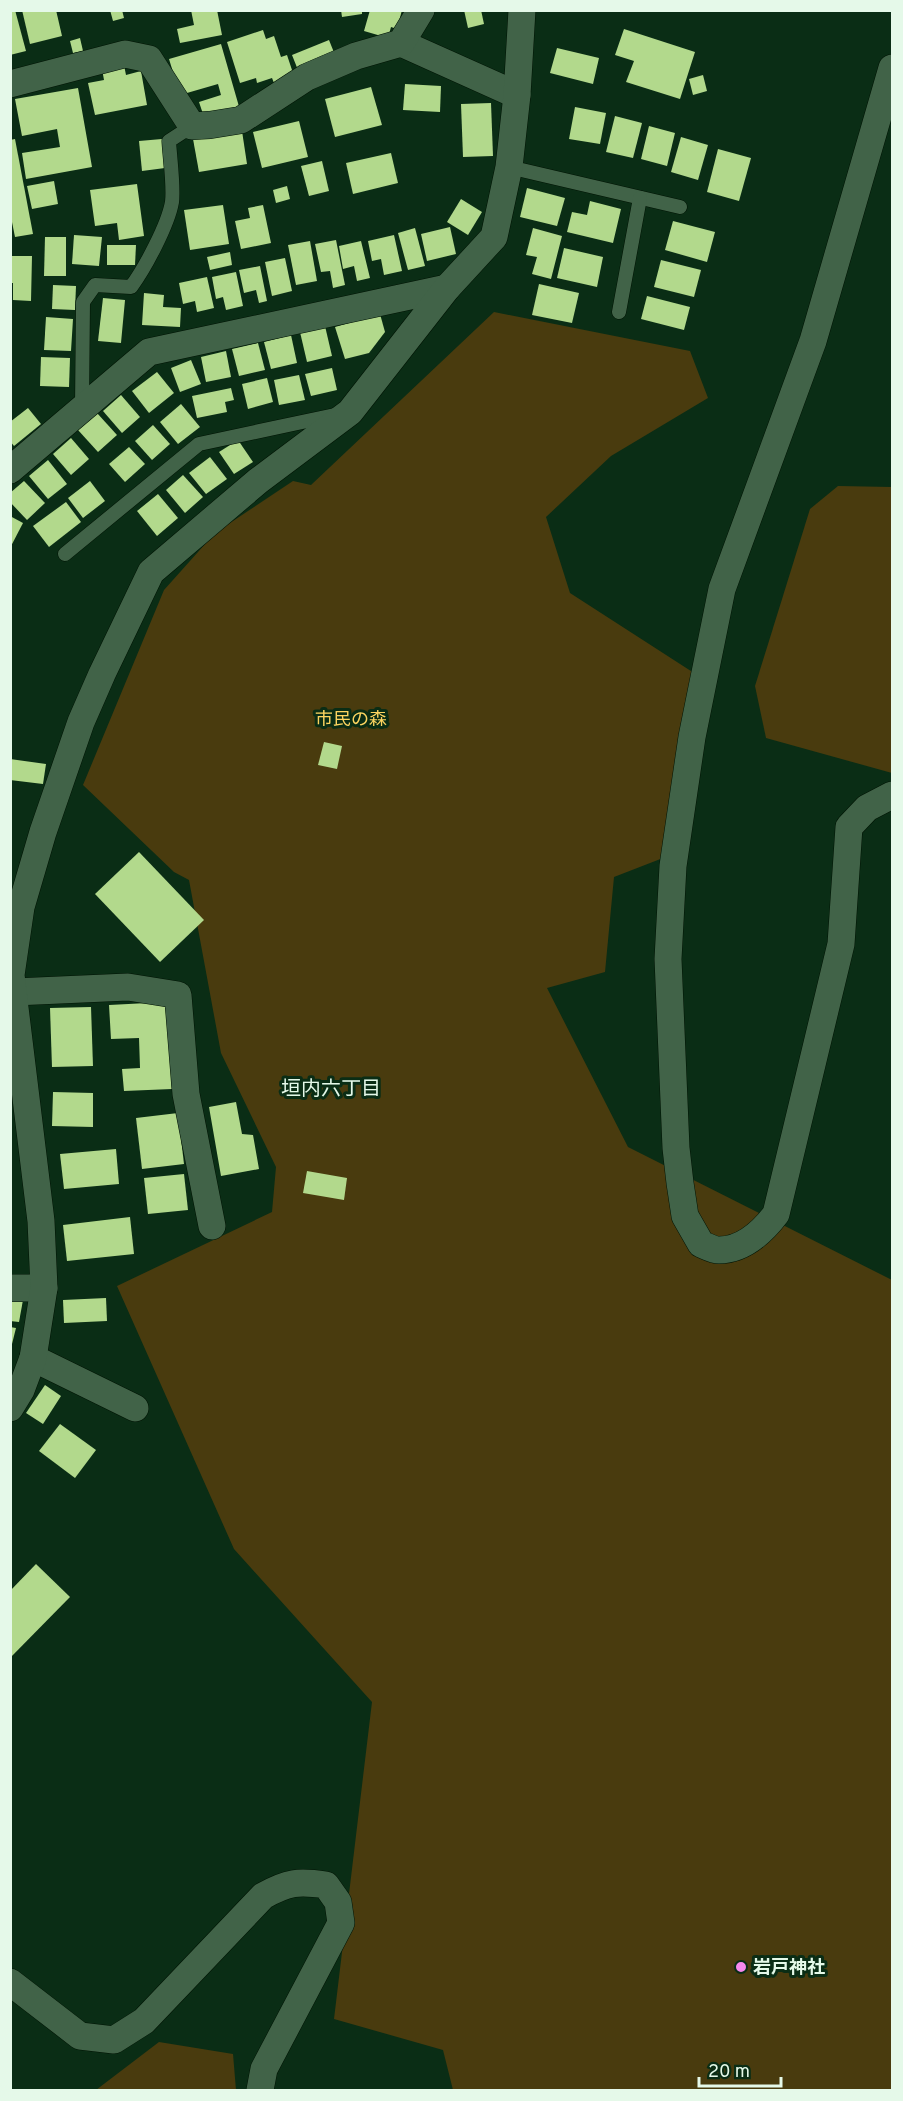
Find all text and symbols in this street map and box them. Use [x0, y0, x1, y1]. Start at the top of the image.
park label: 市民の森 [315, 709, 387, 732]
district label: 垣内六丁目 [281, 1077, 381, 1103]
place label: 岩戸神社 [753, 1957, 825, 1980]
marker: 岩戸神社 [734, 1960, 748, 1974]
scale bar [699, 2050, 782, 2088]
text: 20 m [708, 2061, 750, 2084]

